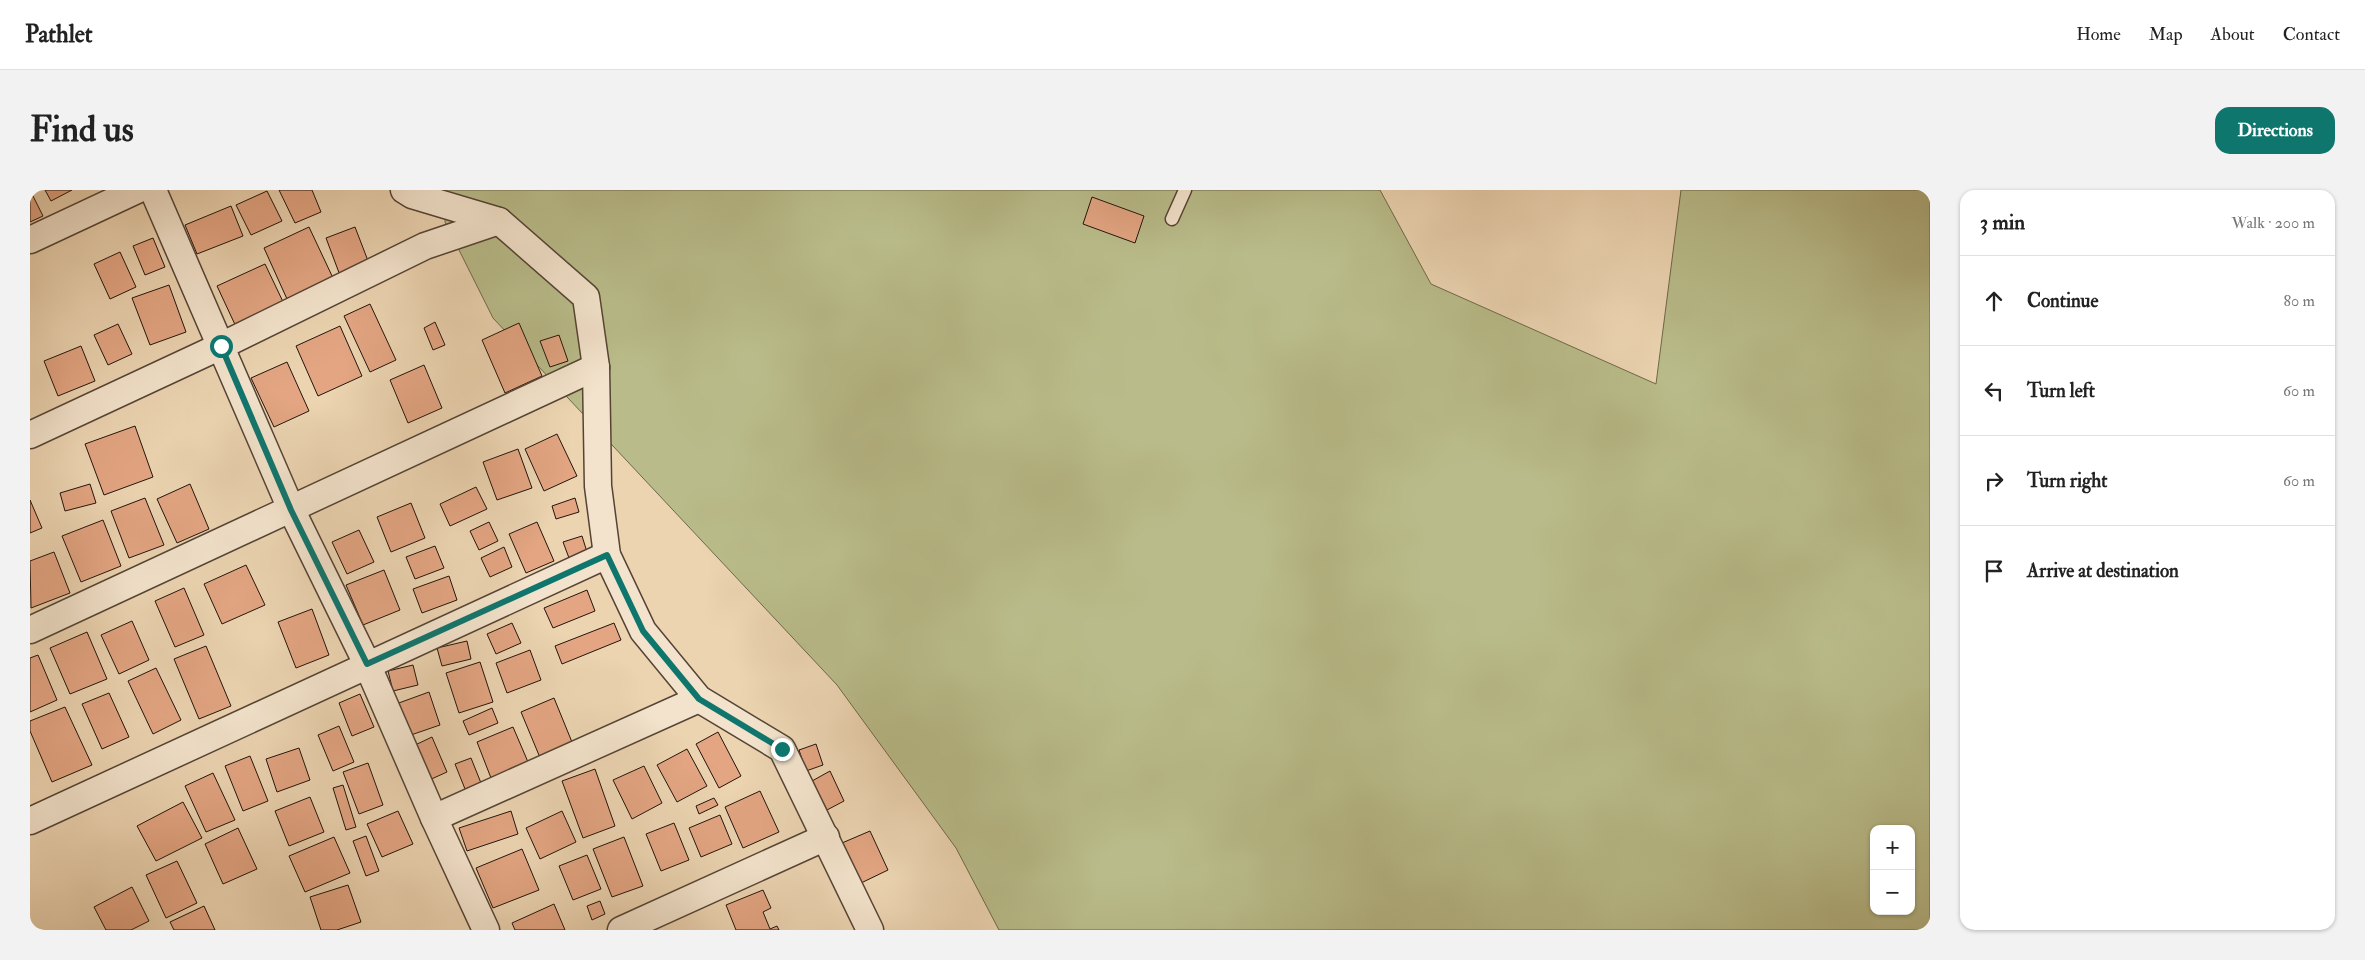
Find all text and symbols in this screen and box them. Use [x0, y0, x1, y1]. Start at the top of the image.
text: Pathlet [25, 19, 93, 50]
text: Home [2076, 23, 2121, 46]
text: Map [2149, 23, 2183, 46]
text: About [2211, 23, 2255, 46]
text: Contact [2283, 23, 2340, 46]
button: Directions [2215, 107, 2335, 154]
text: Find us [30, 108, 134, 152]
text: 3 min [1980, 209, 2025, 236]
text: Walk · 200 m [2232, 213, 2315, 233]
icon: ahead [1980, 287, 2008, 315]
text: Continue [2027, 289, 2098, 313]
text: 80 m [2284, 291, 2315, 311]
route start [210, 335, 233, 358]
icon: left [1980, 377, 2008, 405]
text: Turn left [2027, 379, 2095, 403]
text: 60 m [2283, 381, 2315, 401]
icon: right [1980, 467, 2008, 495]
text: Turn right [2027, 469, 2107, 493]
text: 60 m [2283, 471, 2315, 491]
icon: arrive [1980, 557, 2008, 585]
text: Arrive at destination [2027, 559, 2179, 583]
route end [771, 738, 794, 761]
map controls [1870, 825, 1915, 915]
button: + [1870, 825, 1915, 870]
button: − [1870, 870, 1915, 915]

